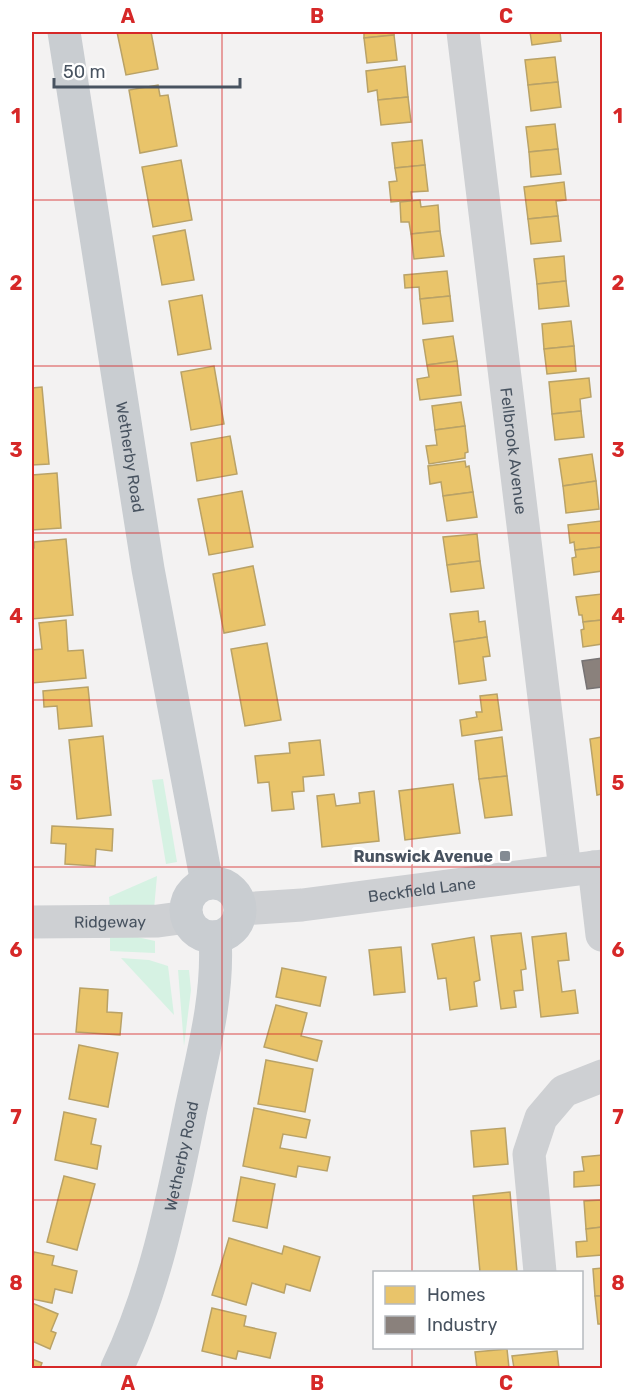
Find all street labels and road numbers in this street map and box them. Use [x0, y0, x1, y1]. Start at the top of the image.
street label: Fellbrook Avenue [496, 387, 531, 515]
street label: Wetherby Road [112, 400, 148, 514]
street label: Beckfield Lane [367, 874, 477, 906]
street label: Ridgeway [74, 912, 146, 932]
street label: Wetherby Road [161, 1099, 202, 1213]

